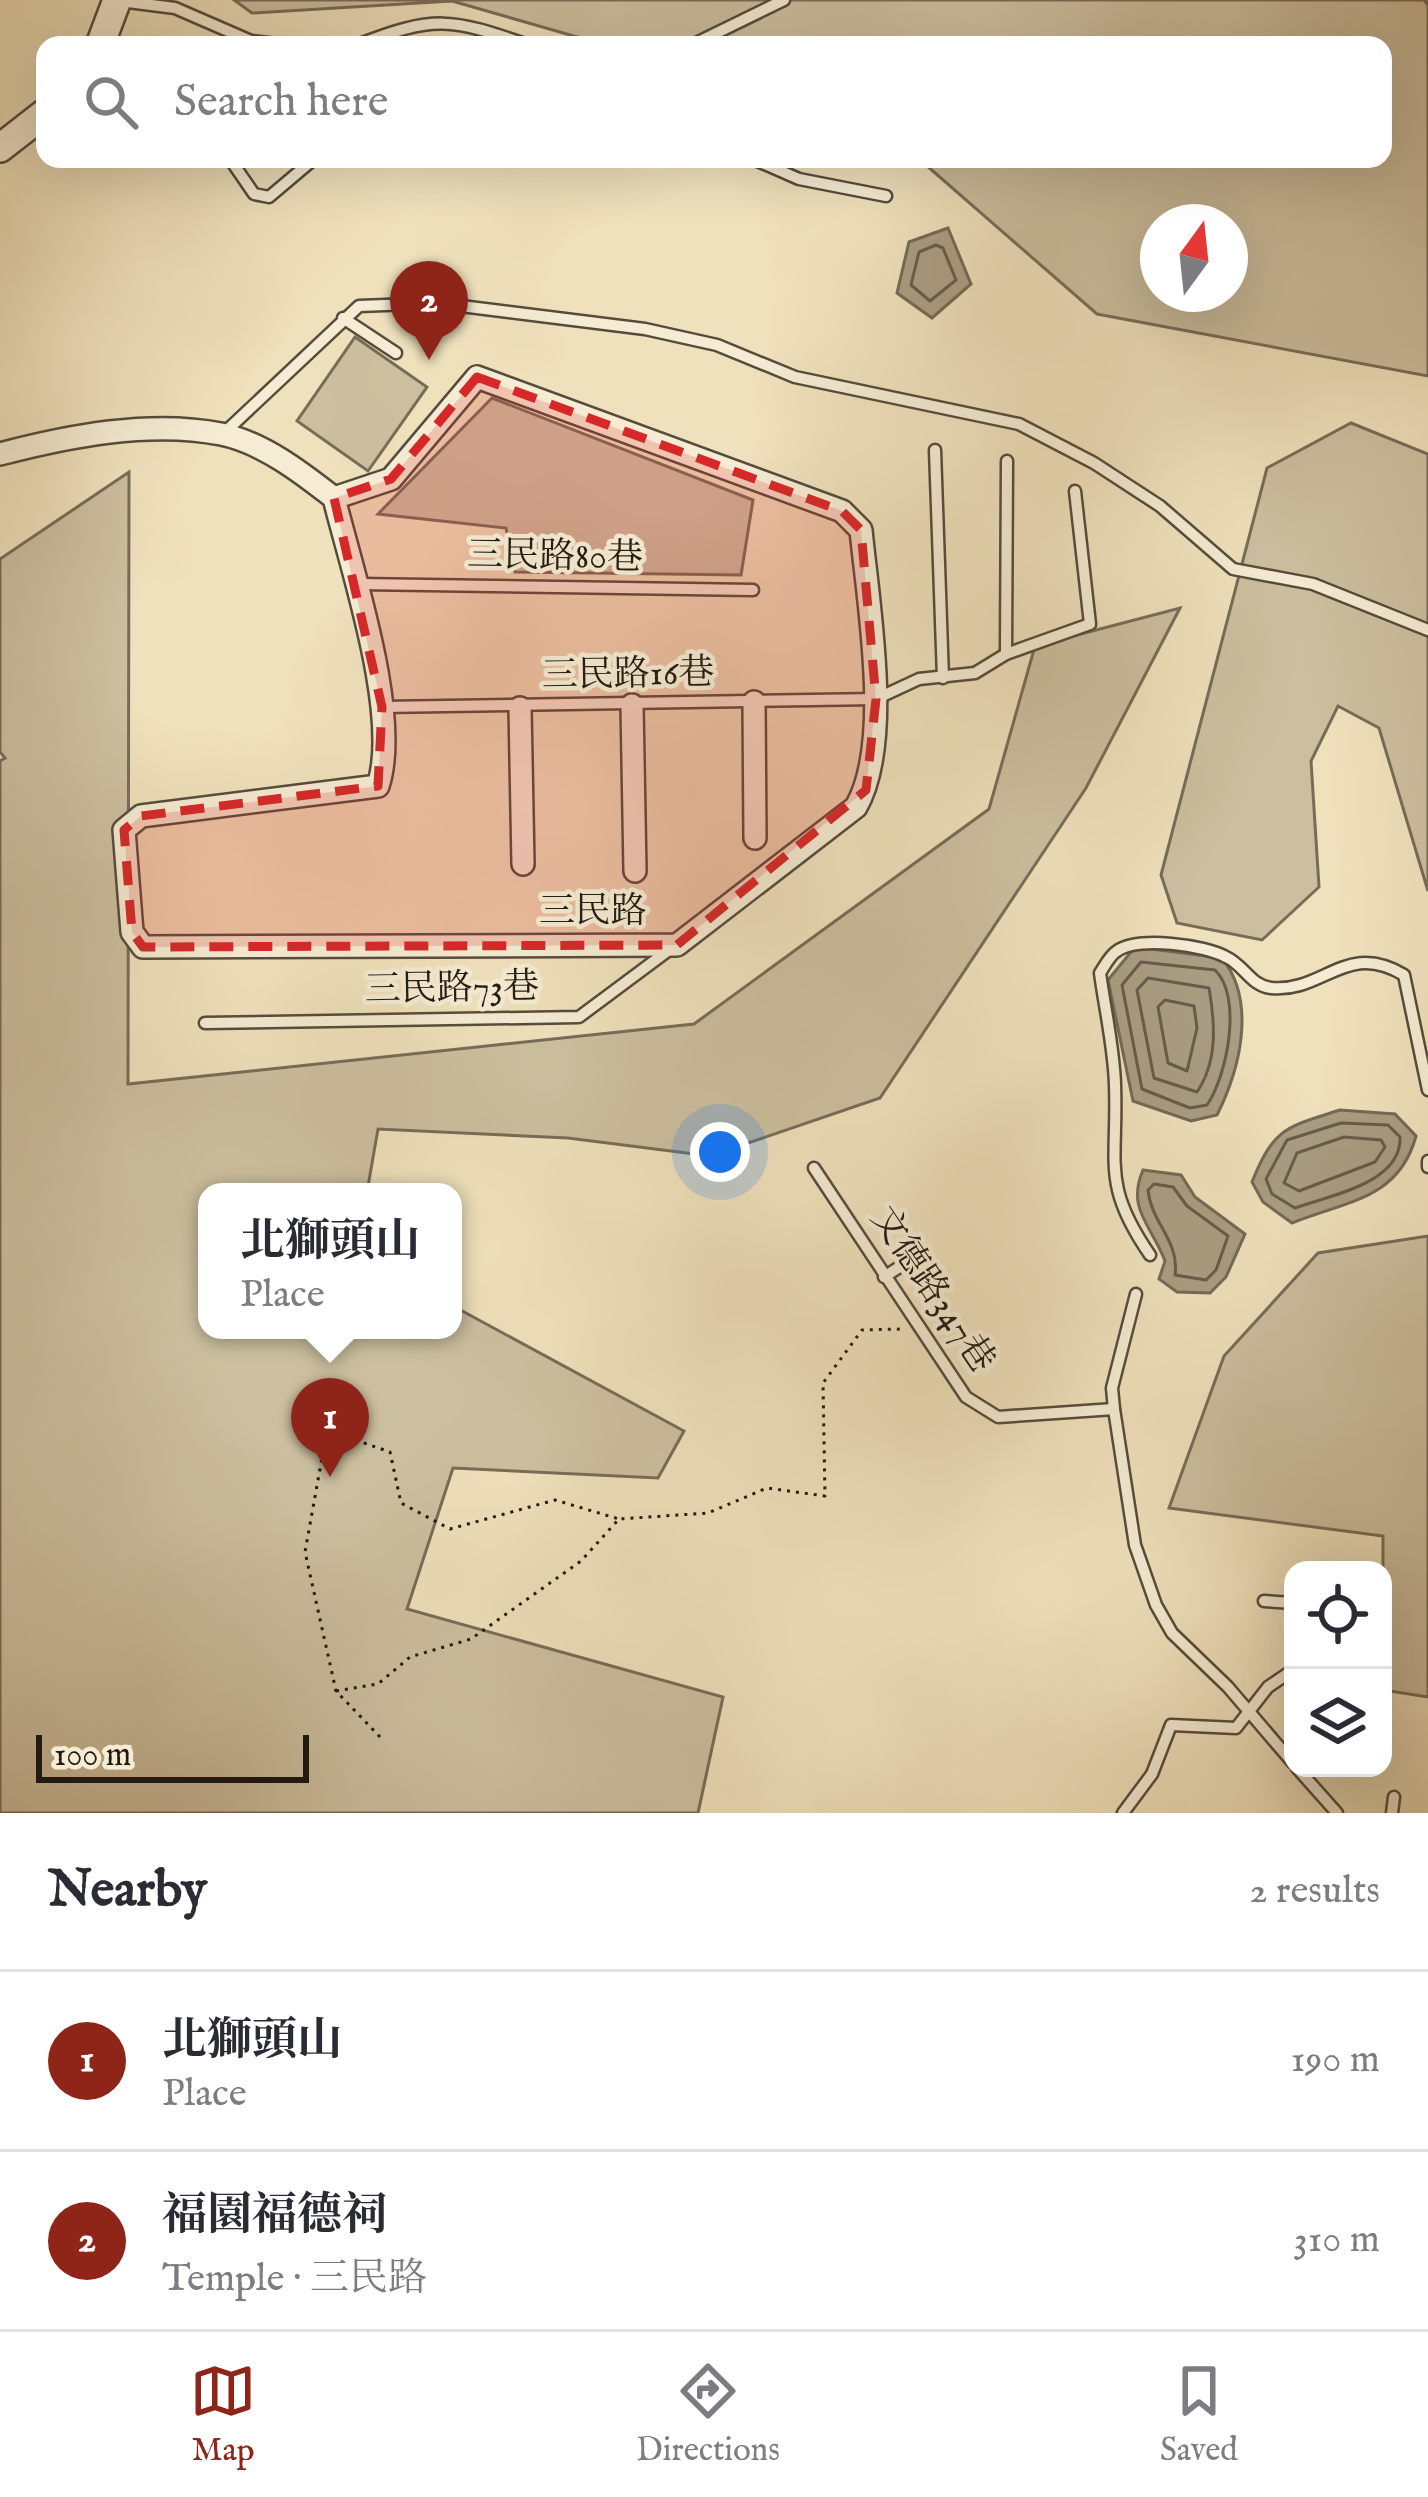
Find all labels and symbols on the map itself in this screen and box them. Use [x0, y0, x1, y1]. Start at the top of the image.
north arrow [1140, 204, 1248, 312]
pin: 2 [390, 261, 468, 360]
street label: 三民路80巷 [467, 532, 643, 582]
street label: 三民路16巷 [541, 650, 715, 700]
street label: 三民路 [539, 889, 647, 935]
street label: 三民路73巷 [364, 964, 540, 1014]
your location [690, 1122, 750, 1182]
street label: 文德路347巷 [860, 1198, 1004, 1382]
pin: 1 [291, 1378, 369, 1477]
scale bar [36, 1729, 309, 1782]

